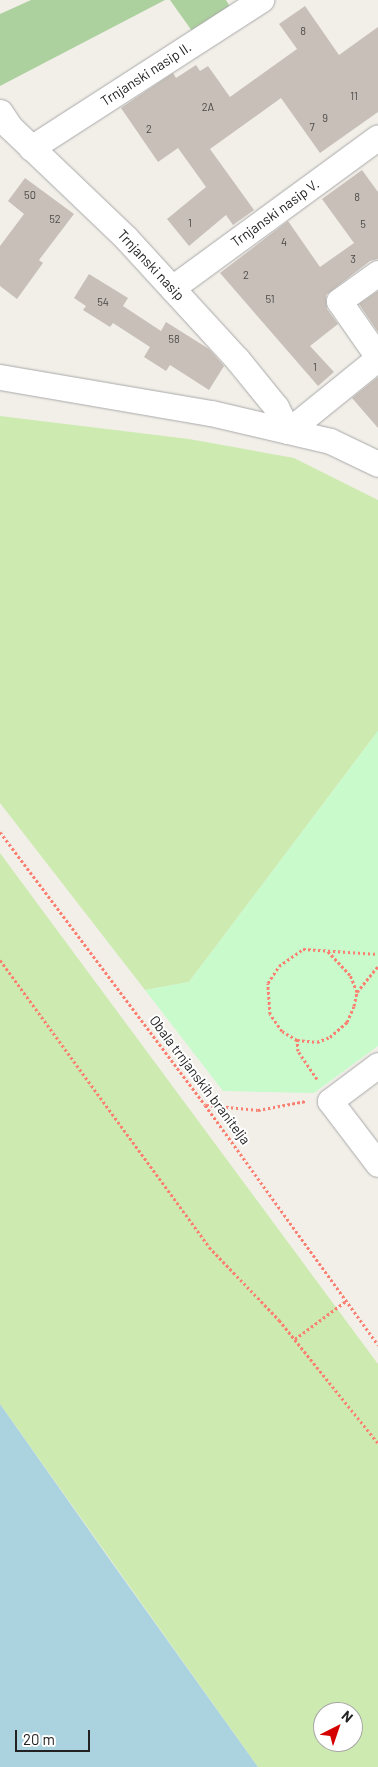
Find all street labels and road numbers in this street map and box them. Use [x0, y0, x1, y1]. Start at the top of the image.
street label: Trnjanski nasip II. [97, 38, 195, 110]
street label: Trnjanski nasip V. [228, 175, 322, 251]
street label: Trnjanski nasip [114, 226, 188, 304]
street label: Obala trnjanskih branitelja [146, 1012, 254, 1148]

